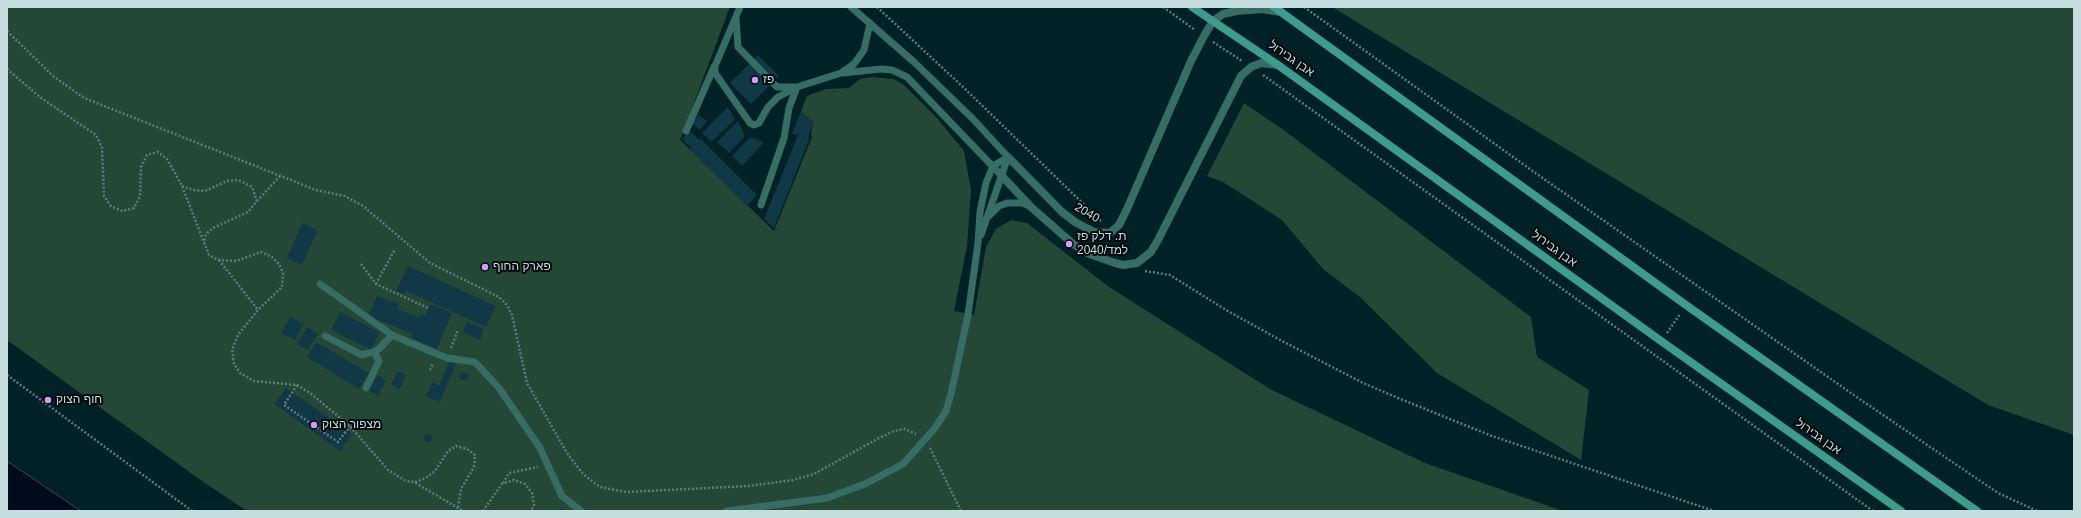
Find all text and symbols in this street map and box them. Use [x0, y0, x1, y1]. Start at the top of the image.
street label: אבן גבירול [1265, 38, 1317, 80]
place label: פז [763, 73, 774, 87]
marker: פז [750, 75, 760, 85]
street label: 2040 [1072, 200, 1102, 226]
street label: אבן גבירול [1529, 228, 1579, 270]
place label: ת. דלק פז למד/2040 [1077, 230, 1128, 258]
marker: ת. דלק פז למד/2040 [1064, 239, 1074, 249]
place label: פארק החוף [493, 260, 551, 274]
marker: פארק החוף [480, 262, 490, 272]
place label: חוף הצוק [56, 393, 102, 407]
marker: חוף הצוק [43, 395, 53, 405]
street label: אבן גבירול [1792, 416, 1844, 458]
place label: מצפור הצוק [322, 418, 381, 432]
marker: מצפור הצוק [309, 420, 319, 430]

